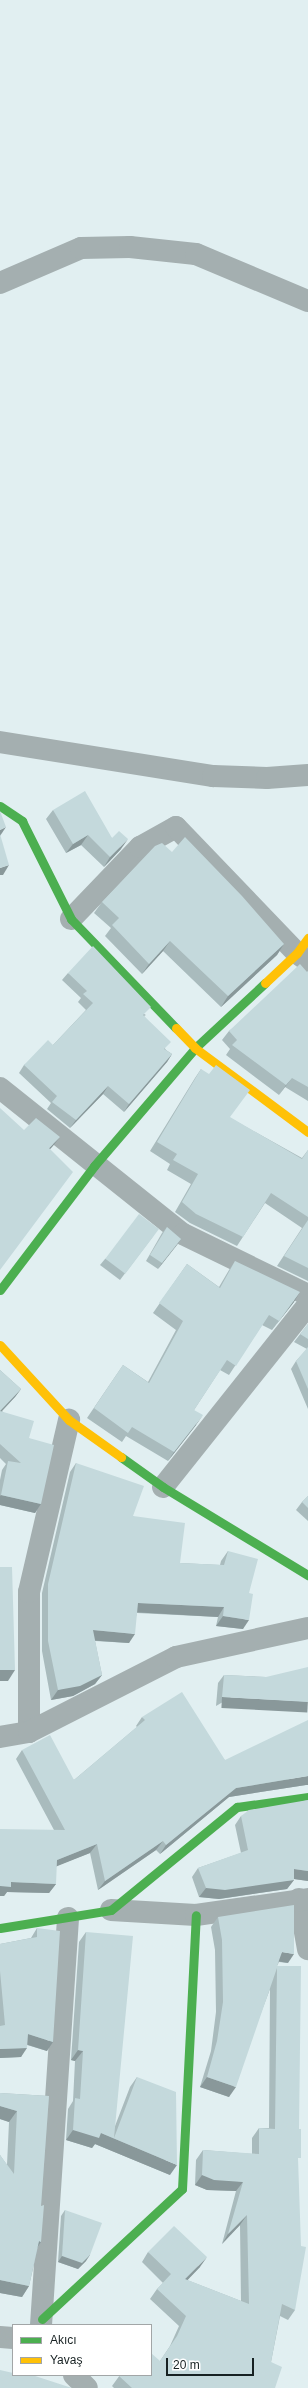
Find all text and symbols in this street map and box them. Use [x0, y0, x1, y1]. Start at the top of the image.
legend [12, 2324, 152, 2376]
text: Akıcı [50, 2333, 77, 2347]
scale bar [168, 2350, 256, 2376]
text: Yavaş [50, 2353, 82, 2367]
text: 20 m [173, 2358, 200, 2372]

